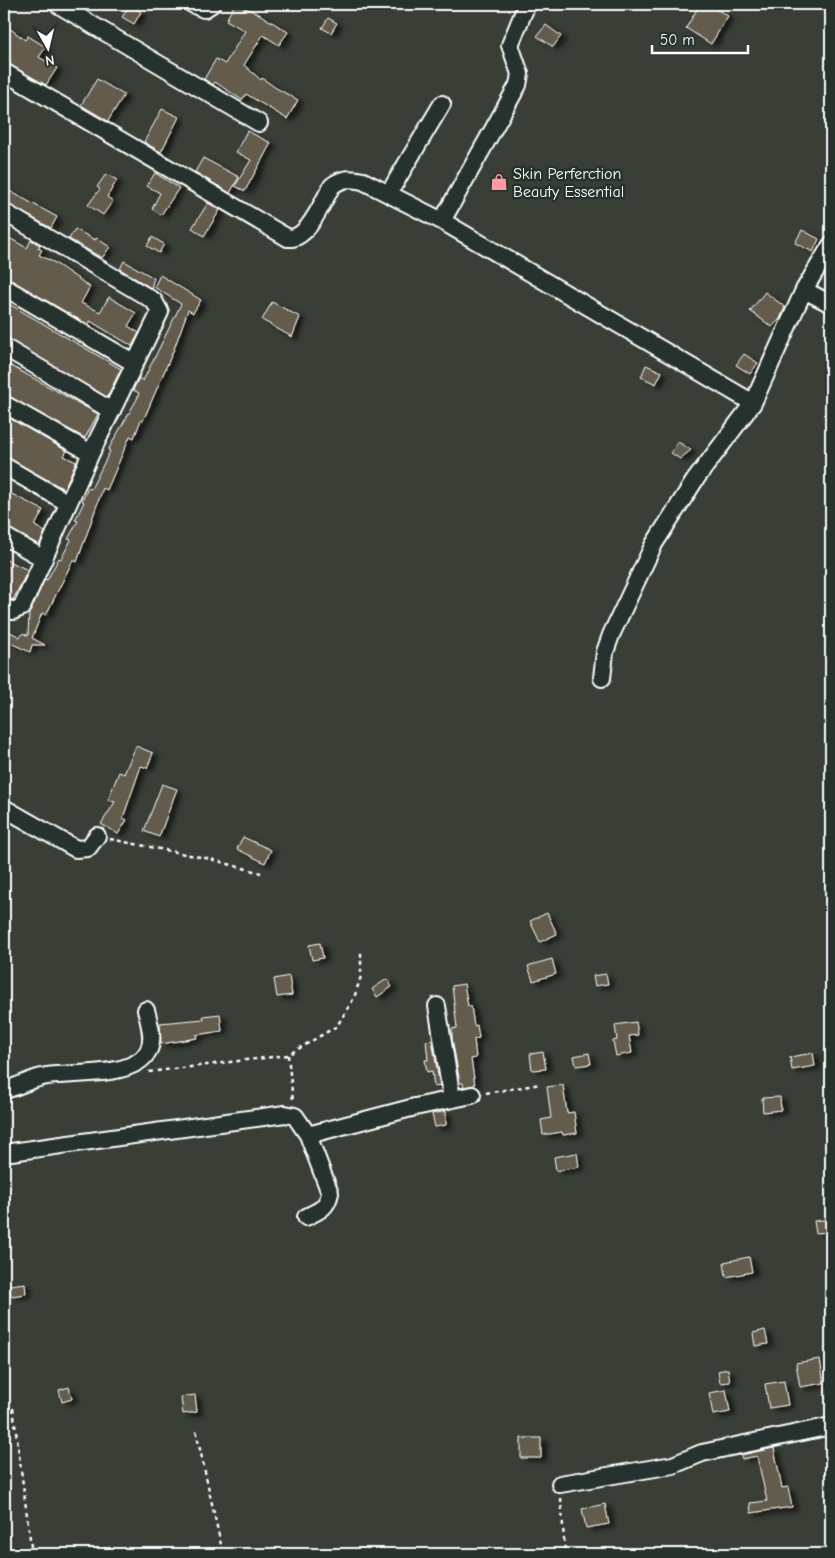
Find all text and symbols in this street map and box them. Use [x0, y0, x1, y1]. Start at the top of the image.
north arrow [22, 22, 72, 72]
scale bar [652, 22, 749, 54]
text: 50 m [660, 31, 695, 49]
text: N [44, 51, 55, 69]
place label: Skin Perferction Beauty Essential [513, 165, 624, 201]
shop icon: Skin Perferction Beauty Essential [489, 172, 509, 192]

